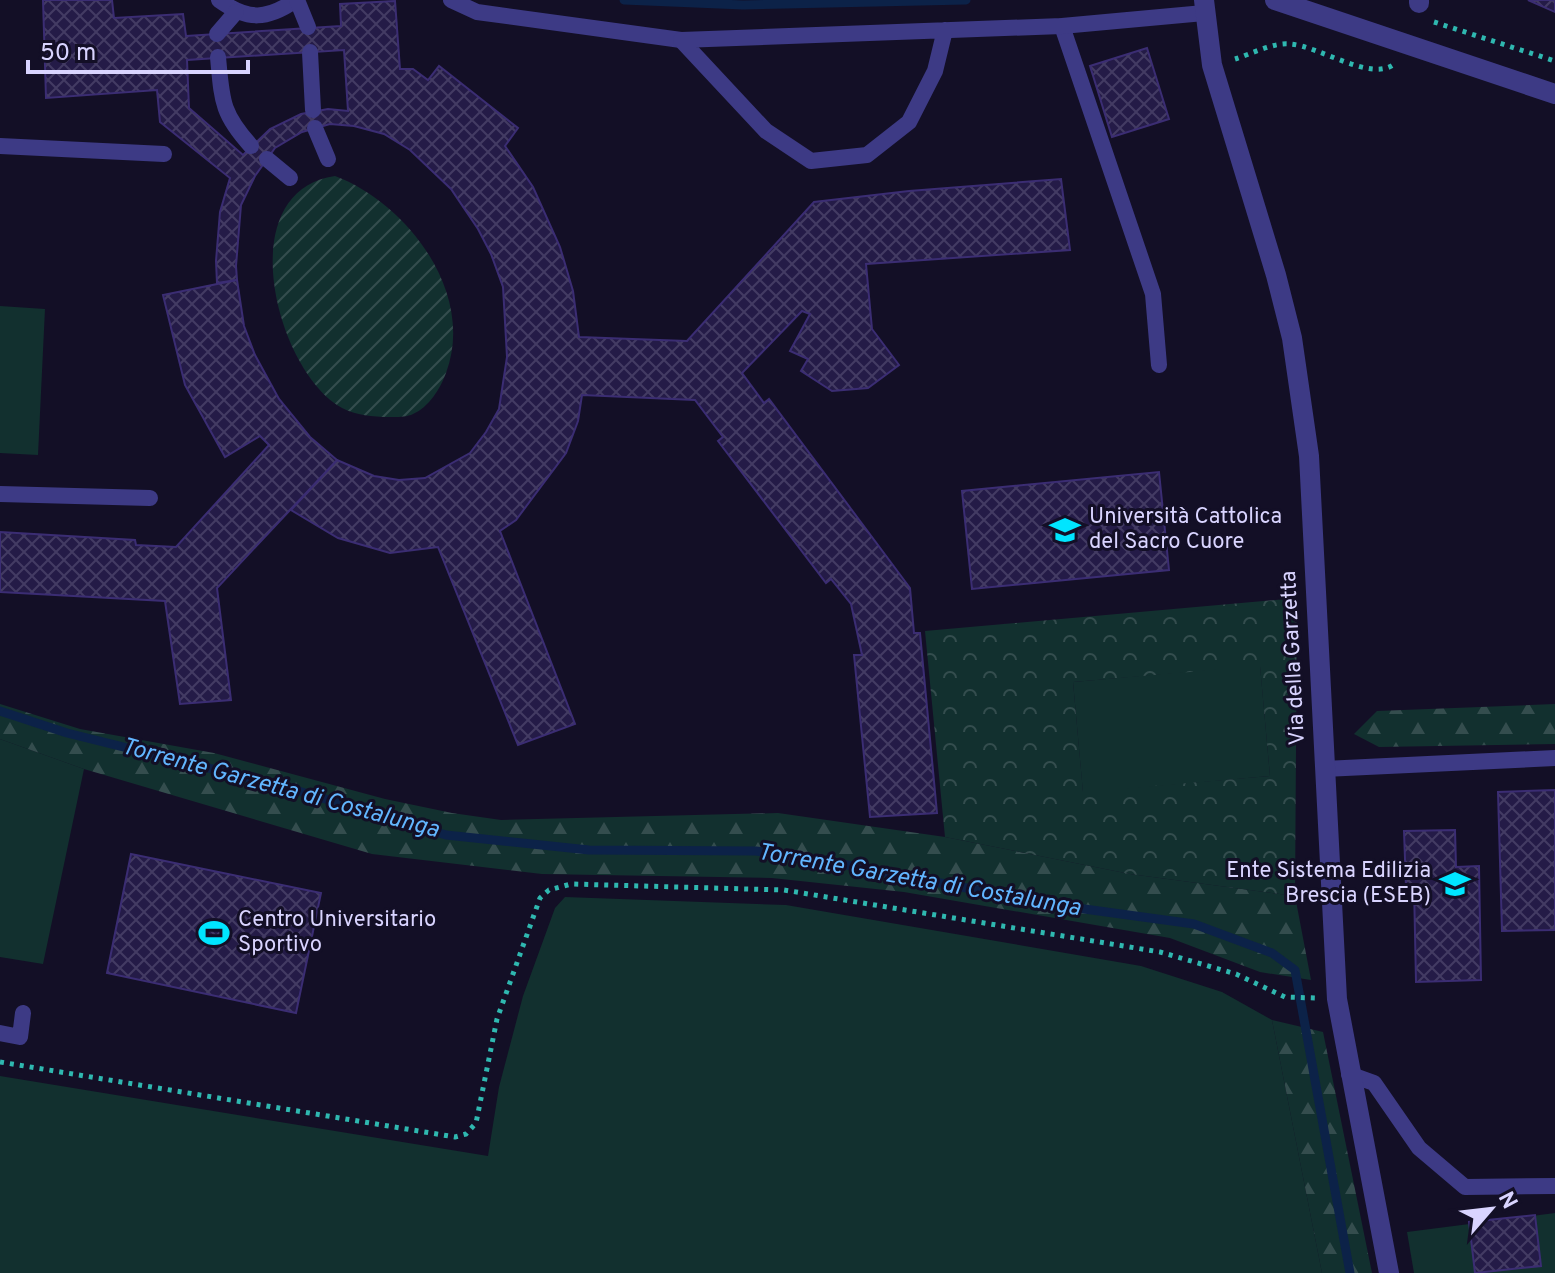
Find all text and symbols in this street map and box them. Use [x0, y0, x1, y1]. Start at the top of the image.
scale bar [28, 24, 248, 74]
text: 50 m [40, 39, 96, 69]
place label: Università Cattolica del Sacro Cuore [1089, 504, 1282, 556]
school or university icon: Università Cattolica del Sacro Cuore [1048, 513, 1082, 547]
street label: Via della Garzetta [1276, 570, 1312, 746]
water label: Torrente Garzetta di Costalunga [118, 732, 443, 846]
water label: Torrente Garzetta di Costalunga [755, 838, 1084, 924]
place label: Ente Sistema Edilizia Brescia (ESEB) [1226, 858, 1431, 910]
school or university icon: Ente Sistema Edilizia Brescia (ESEB) [1438, 867, 1472, 901]
place label: Centro Universitario Sportivo [238, 907, 436, 959]
sports icon: Centro Universitario Sportivo [197, 916, 231, 950]
north arrow [1451, 1169, 1531, 1249]
text: N [1491, 1187, 1522, 1214]

